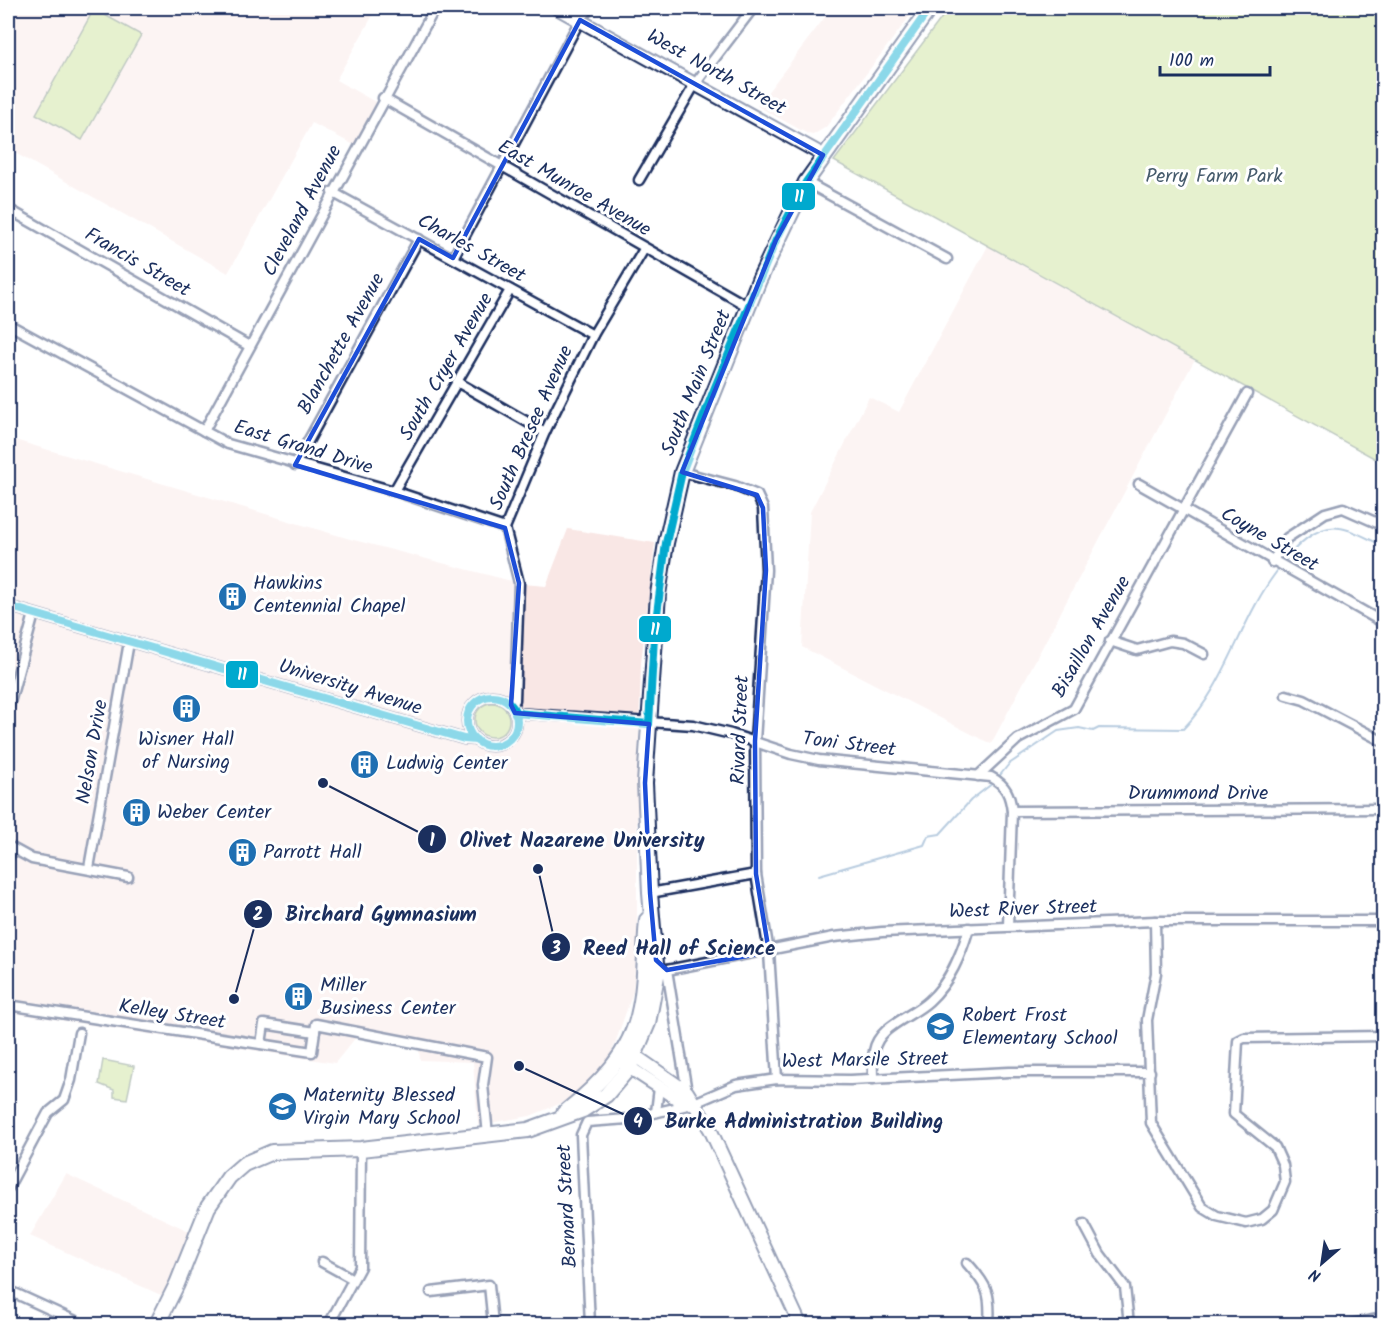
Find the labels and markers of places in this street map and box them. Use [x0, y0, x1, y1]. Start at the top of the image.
place label: Hawkins Centennial Chapel [253, 568, 405, 623]
building icon: Hawkins Centennial Chapel [216, 580, 248, 612]
building icon: Wisner Hall of Nursing [170, 693, 202, 725]
place label: Wisner Hall of Nursing [138, 724, 234, 779]
building icon: Ludwig Center [349, 748, 381, 780]
place label: Ludwig Center [386, 748, 509, 780]
building icon: Weber Center [120, 797, 152, 829]
place label: Weber Center [157, 797, 272, 829]
callout: Olivet Nazarene University [417, 820, 717, 859]
building icon: Parrott Hall [226, 837, 258, 869]
place label: Parrott Hall [263, 837, 362, 869]
callout: Birchard Gymnasium [243, 894, 489, 933]
callout: Reed Hall of Science [541, 928, 788, 967]
place label: Miller Business Center [320, 970, 457, 1025]
building icon: Miller Business Center [283, 981, 315, 1013]
place label: Robert Frost Elementary School [962, 1000, 1118, 1055]
school or university icon: Robert Frost Elementary School [925, 1011, 957, 1043]
place label: Maternity Blessed Virgin Mary School [303, 1080, 460, 1135]
school or university icon: Maternity Blessed Virgin Mary School [266, 1091, 298, 1123]
callout: Burke Administration Building [623, 1102, 956, 1141]

